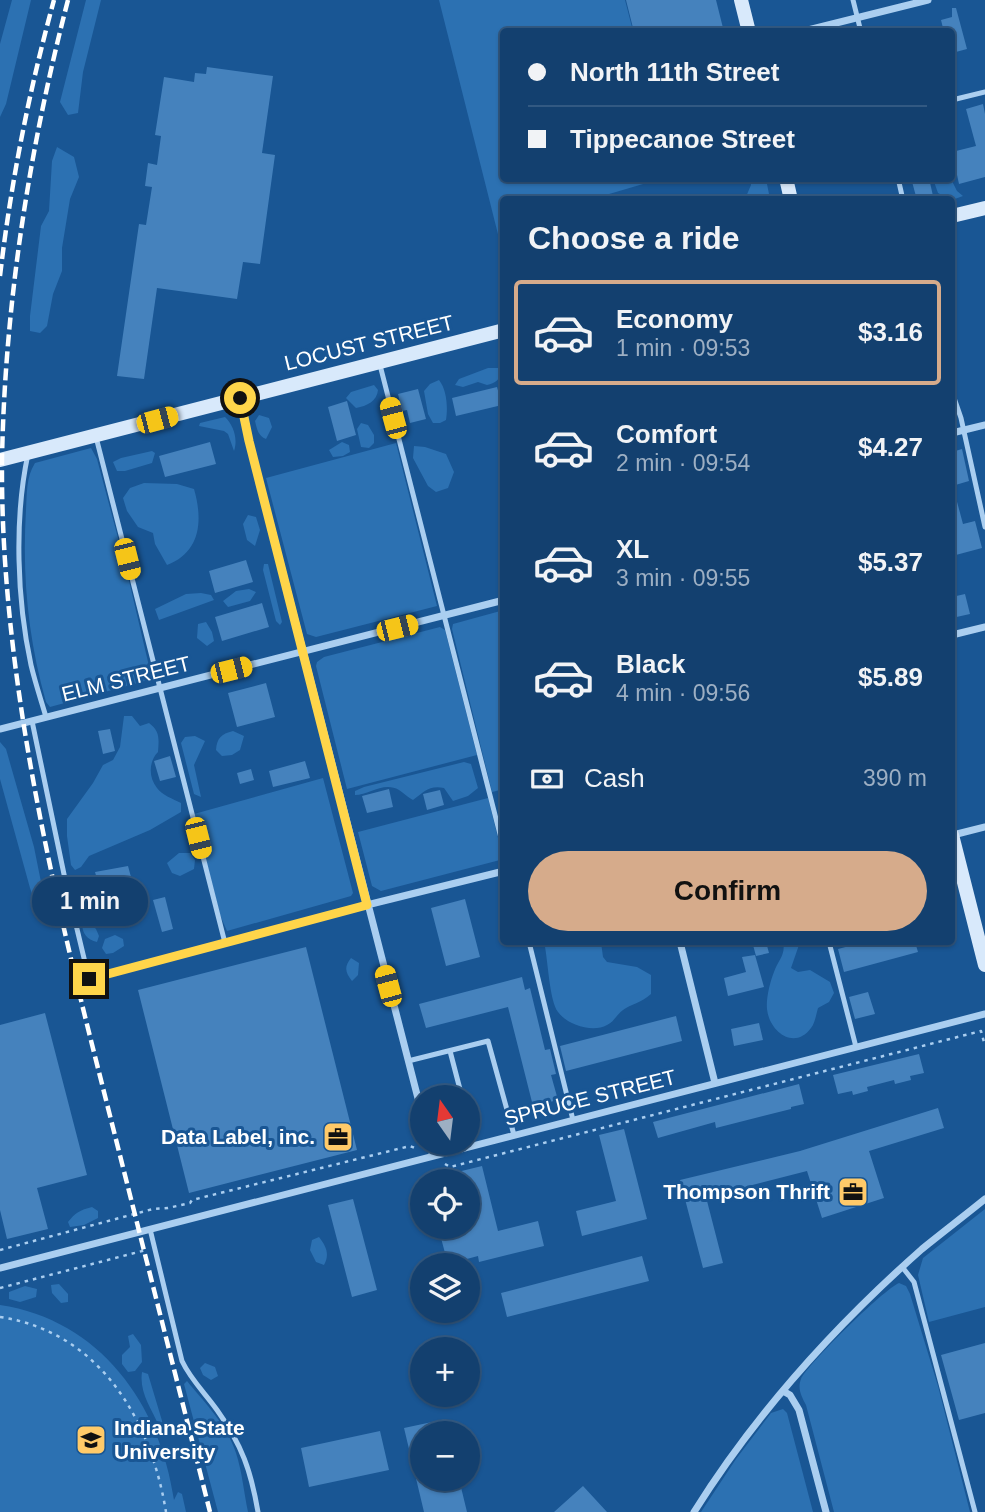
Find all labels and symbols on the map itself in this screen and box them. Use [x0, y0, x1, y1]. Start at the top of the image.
street label: LOCUST STREET [282, 310, 456, 375]
route start [224, 382, 256, 414]
car [378, 395, 409, 441]
car [134, 404, 181, 436]
car [112, 536, 143, 582]
car [375, 613, 420, 643]
street label: ELM STREET [59, 651, 193, 706]
car [209, 655, 254, 685]
car [183, 815, 214, 861]
callout: 1 min [31, 878, 147, 926]
route end [73, 963, 105, 995]
car [373, 963, 404, 1009]
street label: SPRUCE STREET [502, 1065, 678, 1130]
north arrow [410, 1085, 480, 1155]
office icon: Data Label, inc. [321, 1120, 355, 1154]
place label: Data Label, inc. [161, 1125, 315, 1148]
office icon: Thompson Thrift [836, 1175, 870, 1209]
place label: Thompson Thrift [663, 1180, 830, 1203]
place label: Indiana State University [114, 1416, 245, 1463]
school or university icon: Indiana State University [74, 1423, 108, 1457]

